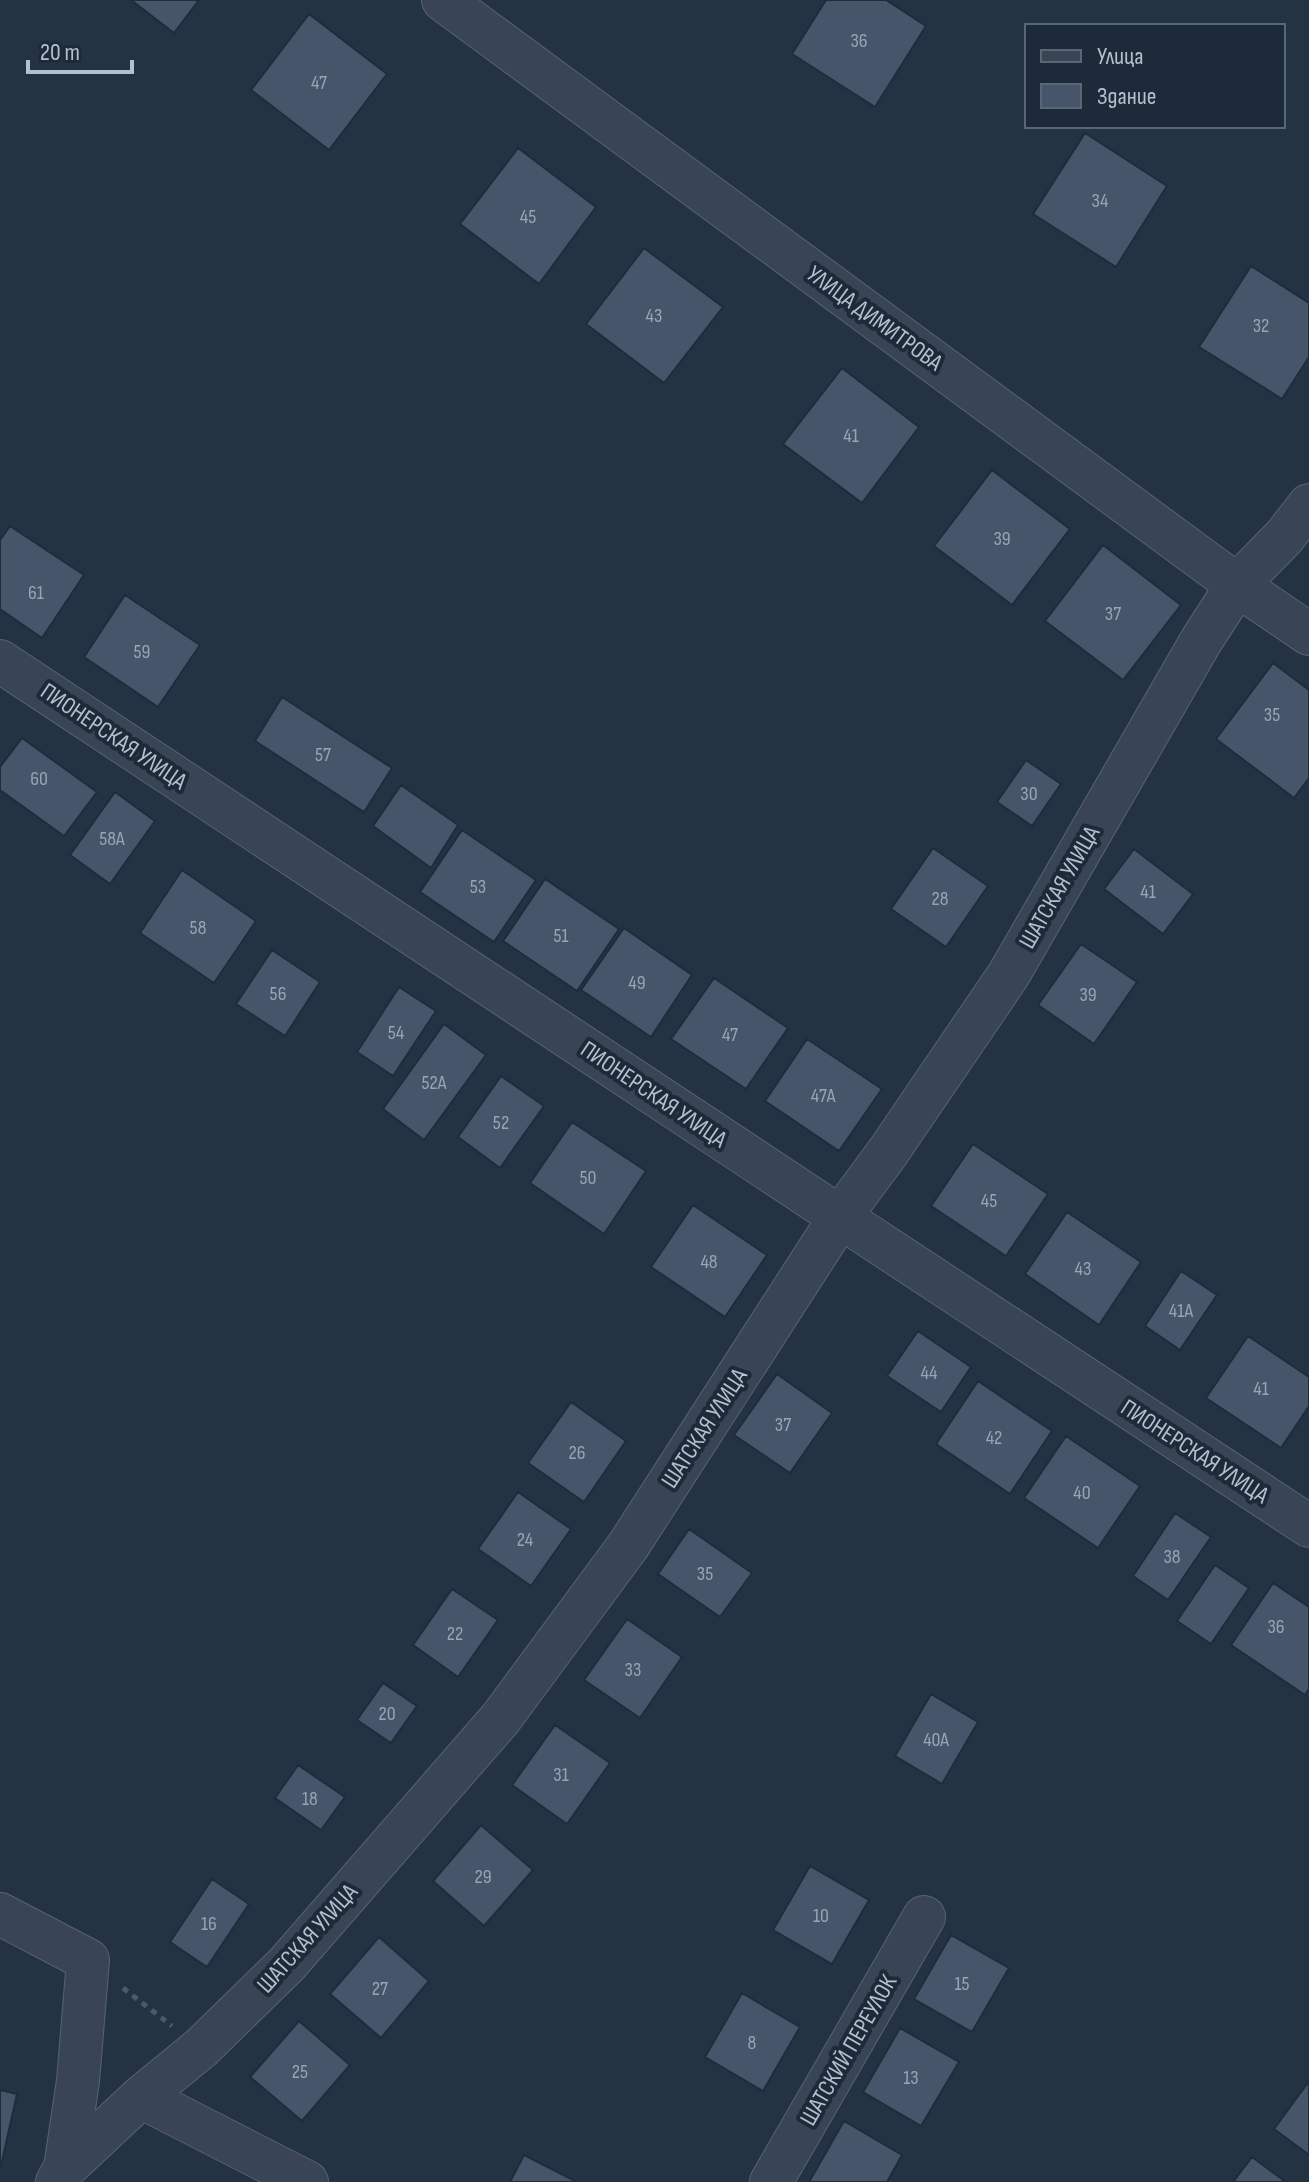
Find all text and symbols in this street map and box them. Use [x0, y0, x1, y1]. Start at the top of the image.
scale bar [28, 24, 132, 74]
legend [1025, 24, 1285, 128]
house number: 36 [850, 29, 868, 53]
text: 20 m [40, 38, 80, 67]
text: Улица [1097, 42, 1143, 71]
house number: 47 [311, 71, 327, 95]
text: Здание [1097, 82, 1156, 111]
house number: 34 [1092, 189, 1108, 213]
house number: 45 [520, 205, 536, 229]
street label: УЛИЦА ДИМИТРОВА [801, 259, 949, 378]
house number: 43 [646, 304, 662, 328]
house number: 32 [1253, 314, 1269, 338]
house number: 41 [843, 424, 859, 448]
house number: 39 [993, 527, 1011, 551]
house number: 61 [28, 581, 44, 605]
house number: 37 [1105, 602, 1121, 626]
house number: 59 [134, 640, 150, 664]
street label: ПИОНЕРСКАЯ УЛИЦА [35, 677, 193, 796]
house number: 35 [1264, 703, 1280, 727]
house number: 57 [315, 743, 331, 767]
house number: 60 [30, 767, 48, 791]
house number: 30 [1020, 782, 1038, 806]
street label: ШАТСКАЯ УЛИЦА [1013, 820, 1107, 954]
house number: 58А [99, 827, 125, 851]
house number: 53 [470, 875, 486, 899]
house number: 41 [1140, 880, 1156, 904]
house number: 28 [932, 887, 949, 911]
house number: 58 [190, 916, 206, 940]
house number: 51 [553, 924, 569, 948]
house number: 49 [628, 971, 646, 995]
house number: 56 [270, 982, 286, 1006]
house number: 39 [1079, 983, 1097, 1007]
house number: 54 [388, 1021, 404, 1045]
house number: 47 [722, 1023, 738, 1047]
street label: ПИОНЕРСКАЯ УЛИЦА [575, 1035, 733, 1154]
house number: 52А [422, 1071, 447, 1095]
house number: 47А [811, 1084, 836, 1108]
house number: 52 [493, 1111, 509, 1135]
house number: 50 [580, 1166, 596, 1190]
house number: 45 [981, 1189, 997, 1213]
house number: 48 [700, 1250, 718, 1274]
house number: 43 [1075, 1257, 1091, 1281]
house number: 41А [1169, 1299, 1194, 1323]
house number: 44 [921, 1361, 937, 1385]
street label: ШАТСКАЯ УЛИЦА [655, 1362, 754, 1494]
house number: 41 [1253, 1377, 1269, 1401]
street label: ПИОНЕРСКАЯ УЛИЦА [1115, 1393, 1275, 1510]
house number: 37 [775, 1413, 791, 1437]
house number: 42 [986, 1426, 1002, 1450]
house number: 26 [569, 1441, 586, 1465]
house number: 40 [1073, 1481, 1091, 1505]
house number: 24 [517, 1528, 533, 1552]
house number: 38 [1163, 1545, 1181, 1569]
house number: 35 [697, 1562, 713, 1586]
house number: 36 [1267, 1615, 1285, 1639]
house number: 22 [447, 1622, 463, 1646]
house number: 33 [625, 1658, 641, 1682]
house number: 20 [378, 1702, 396, 1726]
house number: 40А [923, 1728, 949, 1752]
house number: 31 [553, 1763, 569, 1787]
house number: 18 [302, 1787, 318, 1811]
house number: 29 [474, 1865, 492, 1889]
street label: ШАТСКАЯ УЛИЦА [251, 1877, 364, 1999]
house number: 10 [813, 1904, 829, 1928]
house number: 16 [201, 1912, 217, 1936]
street label: ШАТСКИЙ ПЕРЕУЛОК [794, 1970, 903, 2131]
house number: 15 [954, 1972, 970, 1996]
house number: 27 [372, 1977, 388, 2001]
house number: 8 [748, 2031, 756, 2055]
house number: 25 [292, 2060, 308, 2084]
house number: 13 [903, 2066, 919, 2090]

